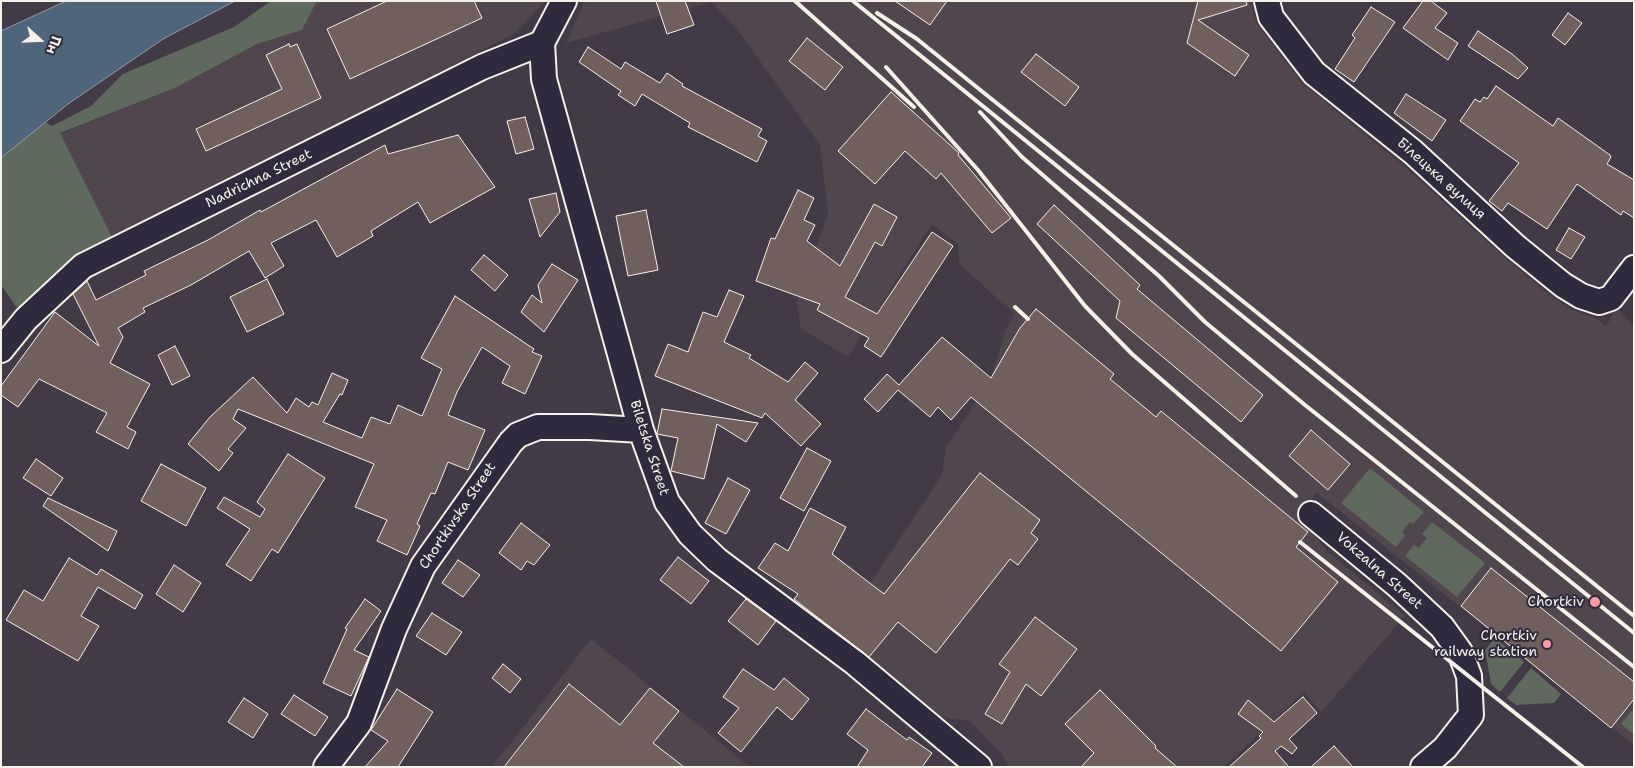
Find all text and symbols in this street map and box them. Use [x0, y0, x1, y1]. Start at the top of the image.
north arrow [15, 15, 65, 65]
text: Пн [42, 33, 66, 57]
street label: Білецька вулиця [1393, 135, 1489, 223]
street label: Nadrichna Street [203, 146, 315, 212]
street label: Biletska Street [626, 398, 672, 498]
street label: Chortkivska Street [416, 459, 500, 573]
street label: Vokzalna Street [1332, 529, 1426, 613]
place label: Chortkiv [1527, 594, 1584, 610]
marker: Chortkiv [1588, 595, 1602, 609]
place label: Chortkiv railway station [1434, 628, 1537, 660]
marker: Chortkiv railway station [1541, 638, 1553, 650]

